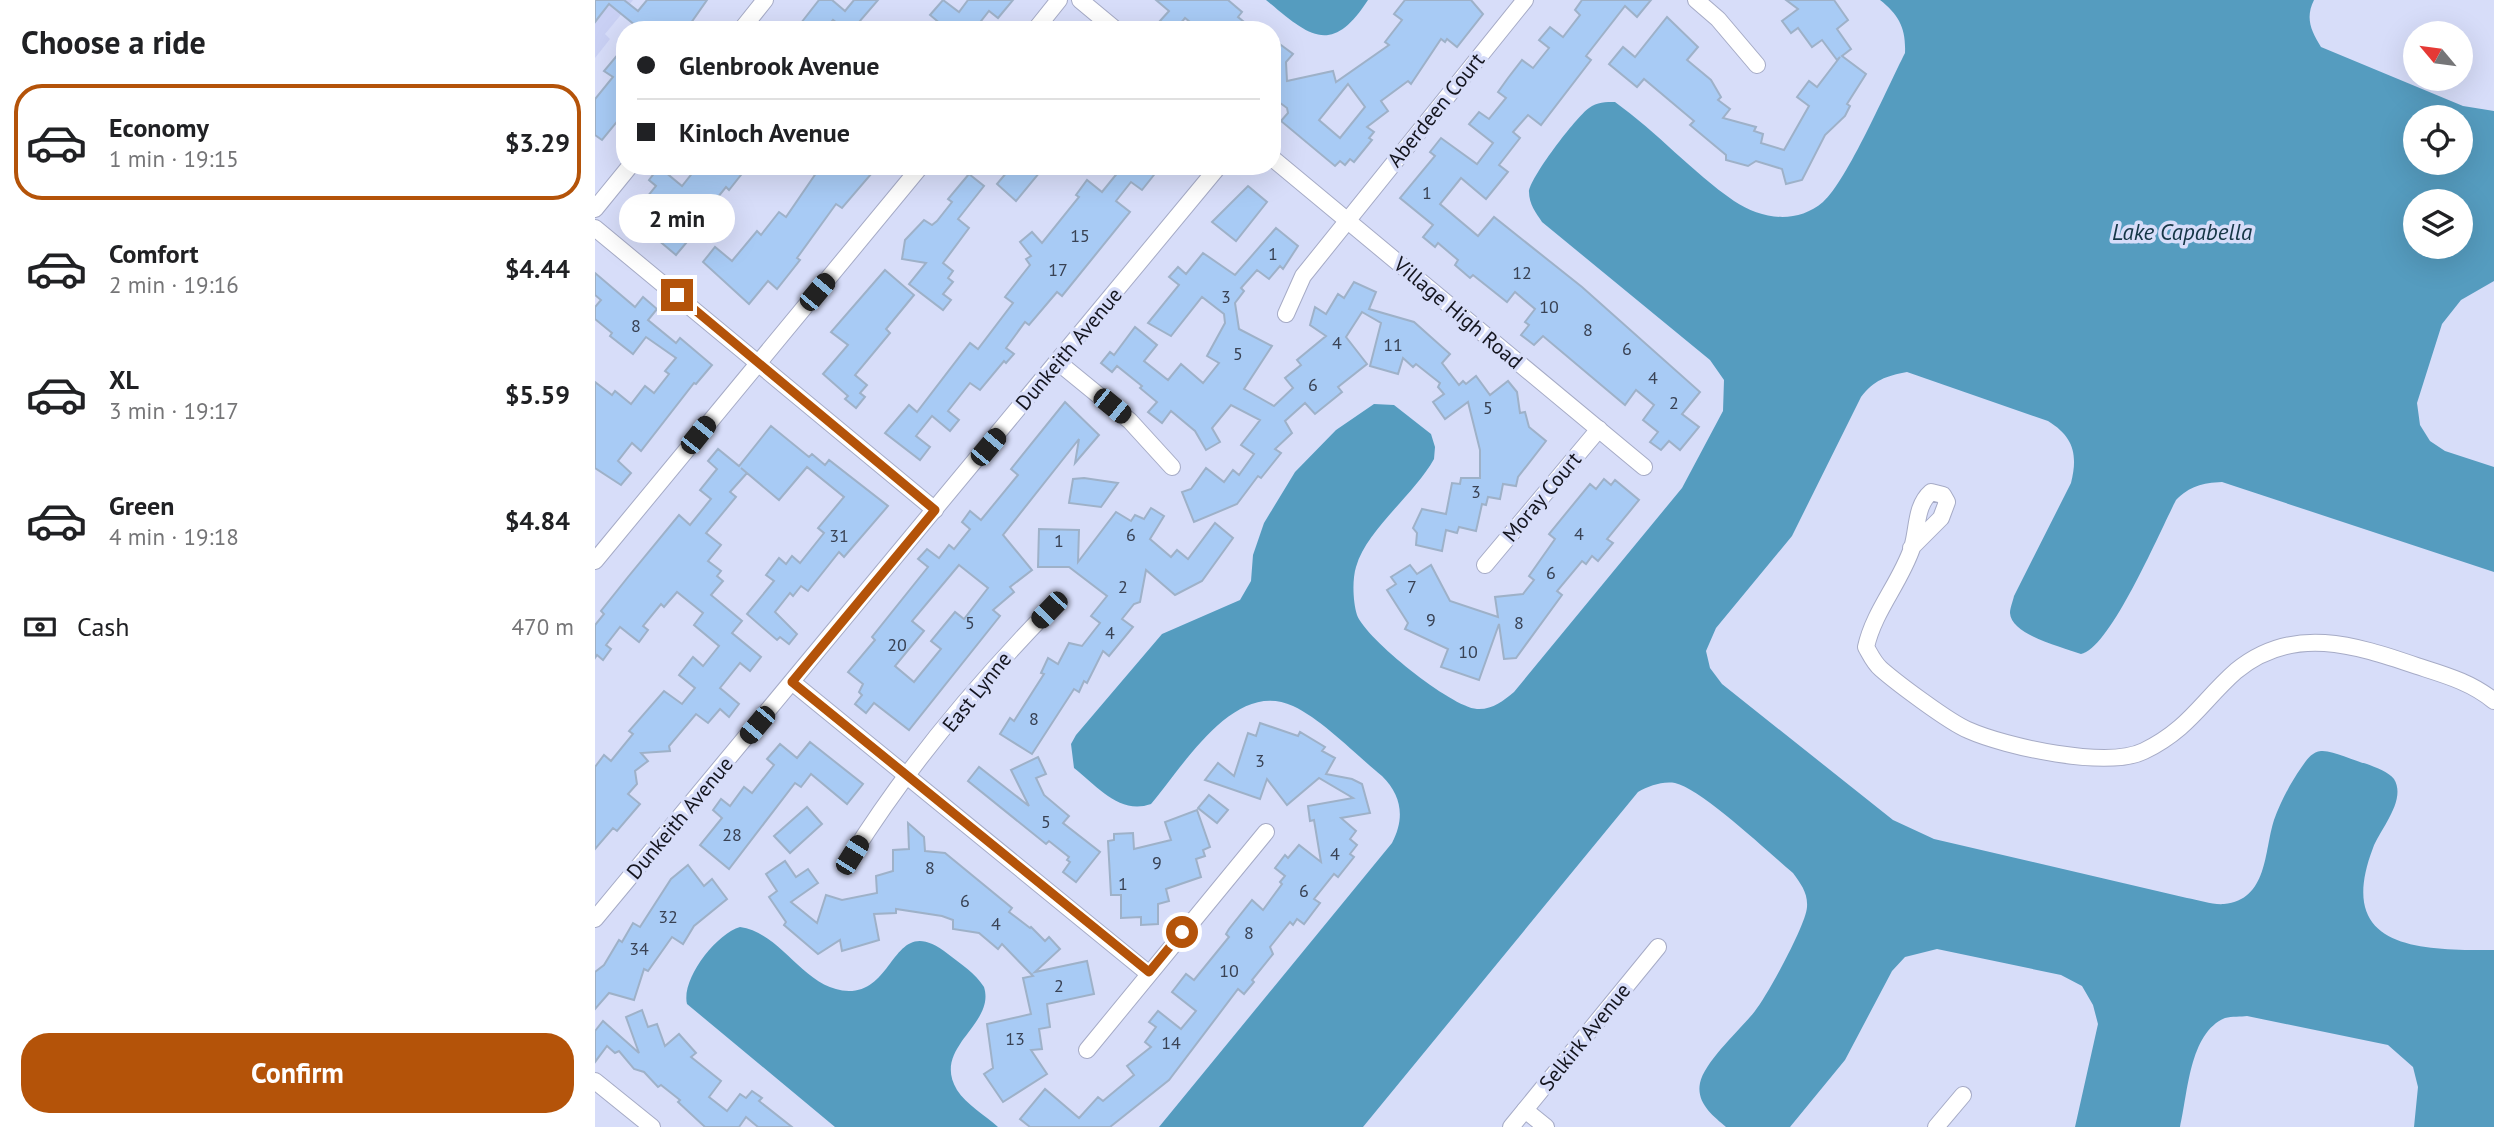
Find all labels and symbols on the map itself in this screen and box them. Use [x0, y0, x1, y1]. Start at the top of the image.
north arrow [2403, 21, 2473, 91]
street label: Aberdeen Court [1381, 47, 1490, 172]
house number: 1 [1422, 181, 1432, 204]
callout: 2 min [619, 194, 735, 243]
water label: Lake Capabella [2112, 217, 2252, 246]
house number: 15 [1070, 224, 1090, 247]
house number: 1 [1268, 242, 1278, 265]
street label: Village High Road [1387, 250, 1528, 374]
house number: 17 [1048, 258, 1068, 281]
house number: 12 [1512, 261, 1532, 284]
car [796, 269, 839, 315]
route end [661, 279, 693, 311]
street label: Dunkeith Avenue [1009, 282, 1128, 415]
house number: 3 [1221, 285, 1231, 308]
house number: 10 [1539, 295, 1559, 318]
house number: 8 [631, 314, 641, 337]
house number: 8 [1583, 318, 1593, 341]
house number: 4 [1332, 331, 1342, 354]
house number: 11 [1383, 333, 1403, 356]
house number: 6 [1622, 337, 1632, 360]
house number: 5 [1233, 342, 1243, 365]
house number: 4 [1648, 366, 1658, 389]
house number: 6 [1308, 373, 1318, 396]
car [1090, 385, 1135, 427]
house number: 2 [1669, 391, 1679, 414]
house number: 5 [1483, 396, 1493, 419]
car [677, 412, 720, 458]
car [967, 424, 1010, 470]
street label: Moray Court [1496, 446, 1587, 547]
house number: 3 [1471, 480, 1481, 503]
house number: 4 [1574, 522, 1584, 545]
house number: 6 [1126, 523, 1136, 546]
house number: 31 [829, 524, 849, 547]
house number: 1 [1054, 529, 1064, 552]
house number: 6 [1546, 561, 1556, 584]
house number: 2 [1118, 575, 1128, 598]
house number: 7 [1407, 575, 1417, 598]
car [1027, 588, 1072, 632]
house number: 9 [1426, 608, 1436, 631]
house number: 5 [965, 611, 975, 634]
house number: 8 [1514, 611, 1524, 634]
house number: 4 [1105, 621, 1115, 644]
house number: 20 [887, 633, 907, 656]
house number: 10 [1458, 640, 1478, 663]
street label: East Lynne [936, 646, 1017, 737]
car [736, 702, 779, 748]
house number: 8 [1029, 707, 1039, 730]
house number: 3 [1255, 749, 1265, 772]
street label: Dunkeith Avenue [620, 751, 739, 884]
house number: 5 [1041, 810, 1051, 833]
house number: 28 [722, 823, 742, 846]
car [832, 832, 873, 878]
house number: 4 [1330, 842, 1340, 865]
house number: 9 [1152, 851, 1162, 874]
house number: 8 [925, 856, 935, 879]
house number: 1 [1118, 872, 1128, 895]
house number: 6 [1299, 879, 1309, 902]
house number: 6 [960, 889, 970, 912]
house number: 32 [658, 905, 678, 928]
house number: 4 [991, 912, 1001, 935]
route start [1166, 916, 1198, 948]
house number: 8 [1244, 921, 1254, 944]
house number: 34 [629, 937, 649, 960]
house number: 10 [1219, 959, 1239, 982]
house number: 2 [1054, 974, 1064, 997]
street label: Selkirk Avenue [1533, 977, 1636, 1096]
house number: 13 [1005, 1027, 1025, 1050]
house number: 14 [1161, 1031, 1181, 1054]

